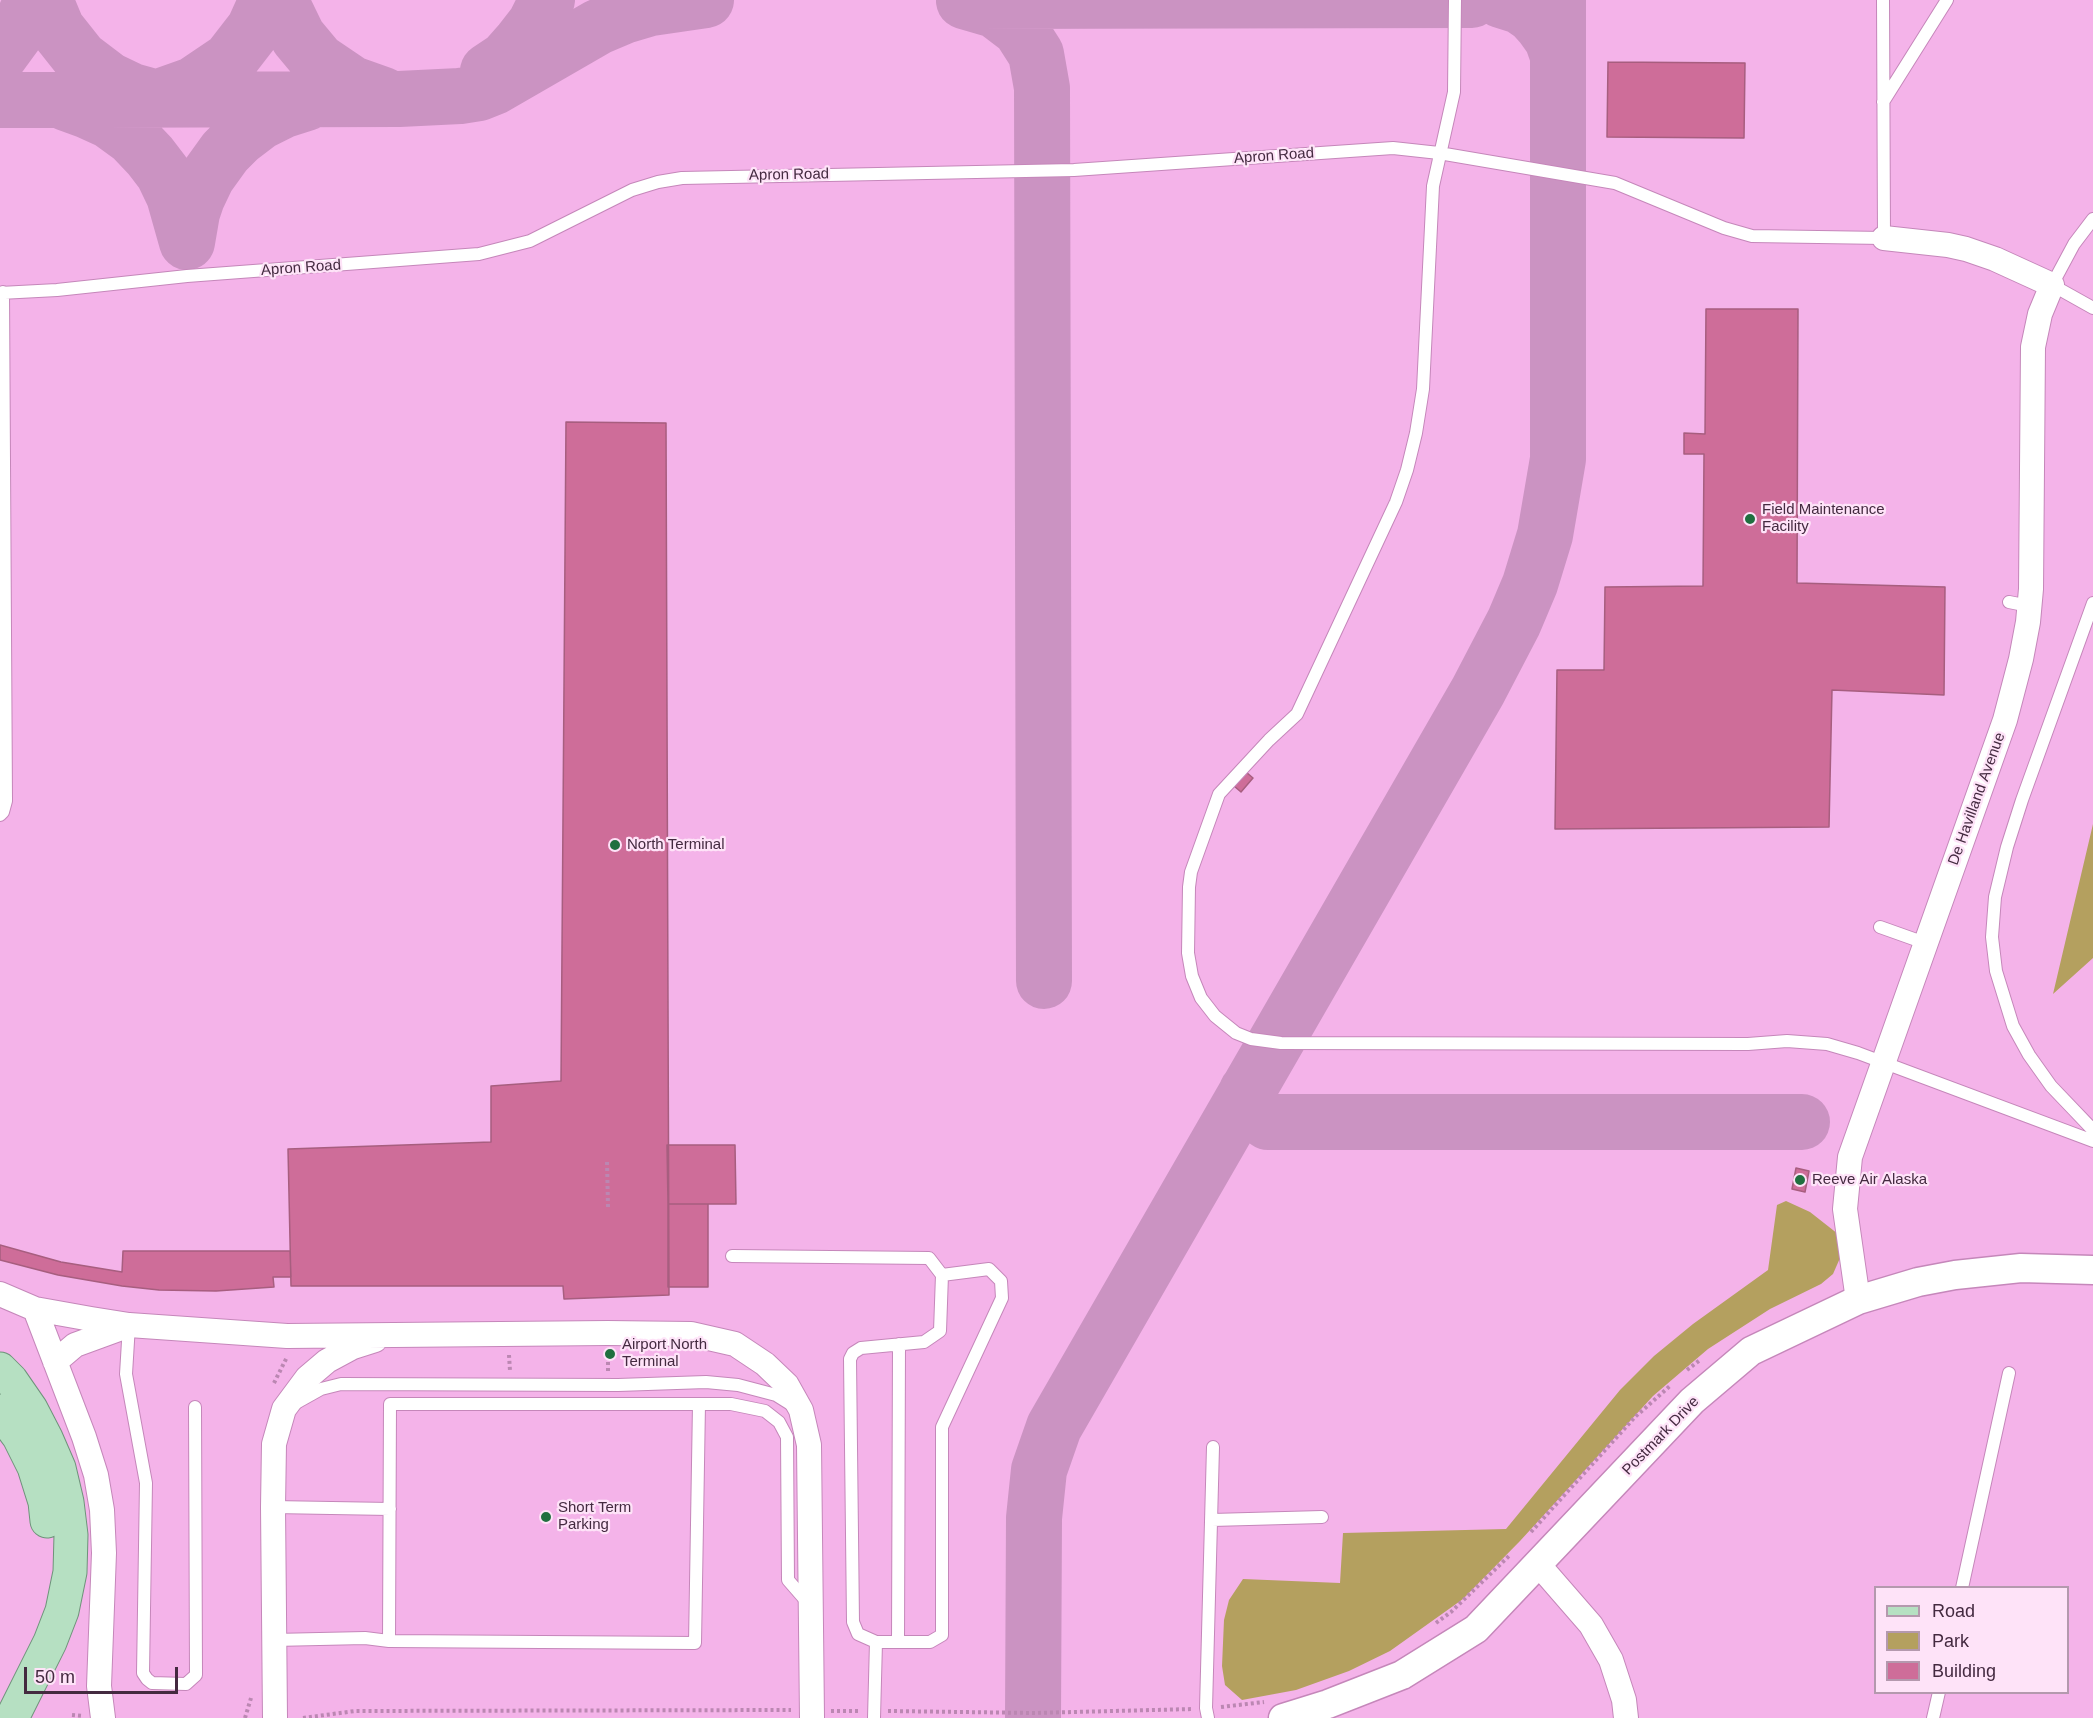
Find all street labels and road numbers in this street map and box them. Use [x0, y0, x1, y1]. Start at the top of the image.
street label: Apron Road [1233, 144, 1315, 168]
street label: Apron Road [749, 165, 829, 185]
street label: Apron Road [260, 256, 342, 280]
street label: De Havilland Avenue [1945, 730, 2009, 868]
street label: Postmark Drive [1619, 1393, 1703, 1479]

